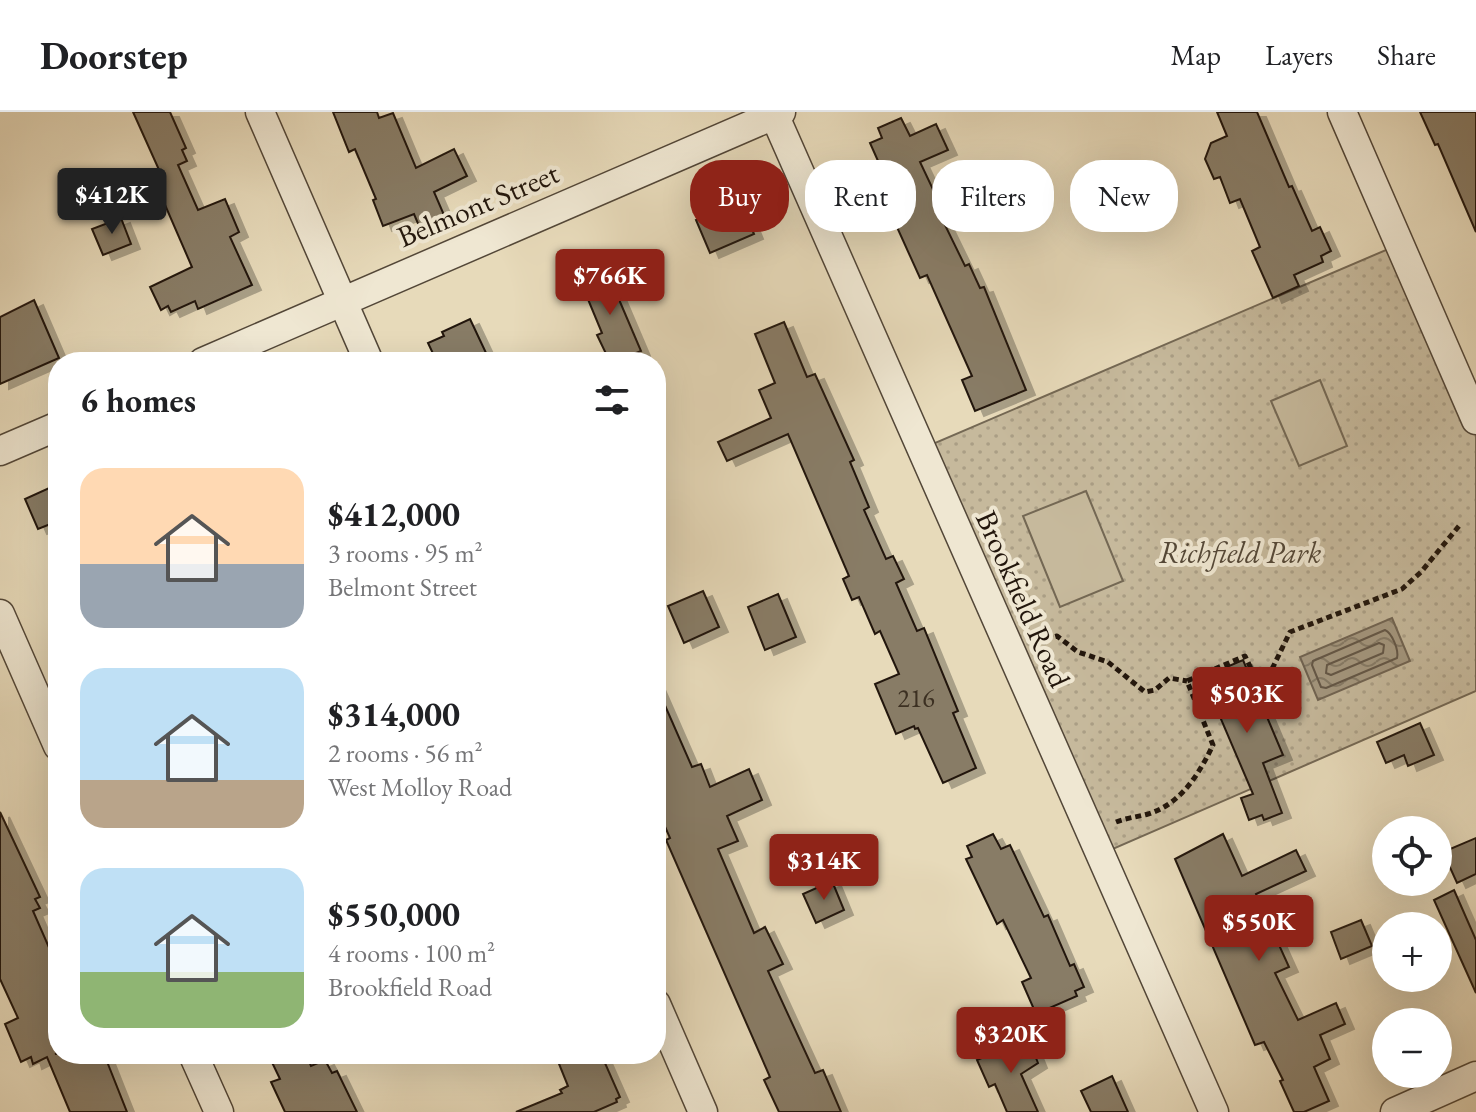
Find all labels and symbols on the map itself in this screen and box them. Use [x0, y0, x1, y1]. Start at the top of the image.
street label: Belmont Street [391, 153, 565, 256]
pin: $412K [56, 168, 168, 236]
pin: $766K [554, 249, 666, 317]
street label: Brookfield Road [967, 504, 1080, 694]
park label: Richfield Park [1159, 533, 1322, 572]
pin: $503K [1191, 667, 1303, 735]
house number: 216 [897, 681, 935, 715]
pin: $314K [768, 834, 880, 902]
pin: $550K [1203, 895, 1315, 963]
pin: $320K [955, 1007, 1067, 1075]

